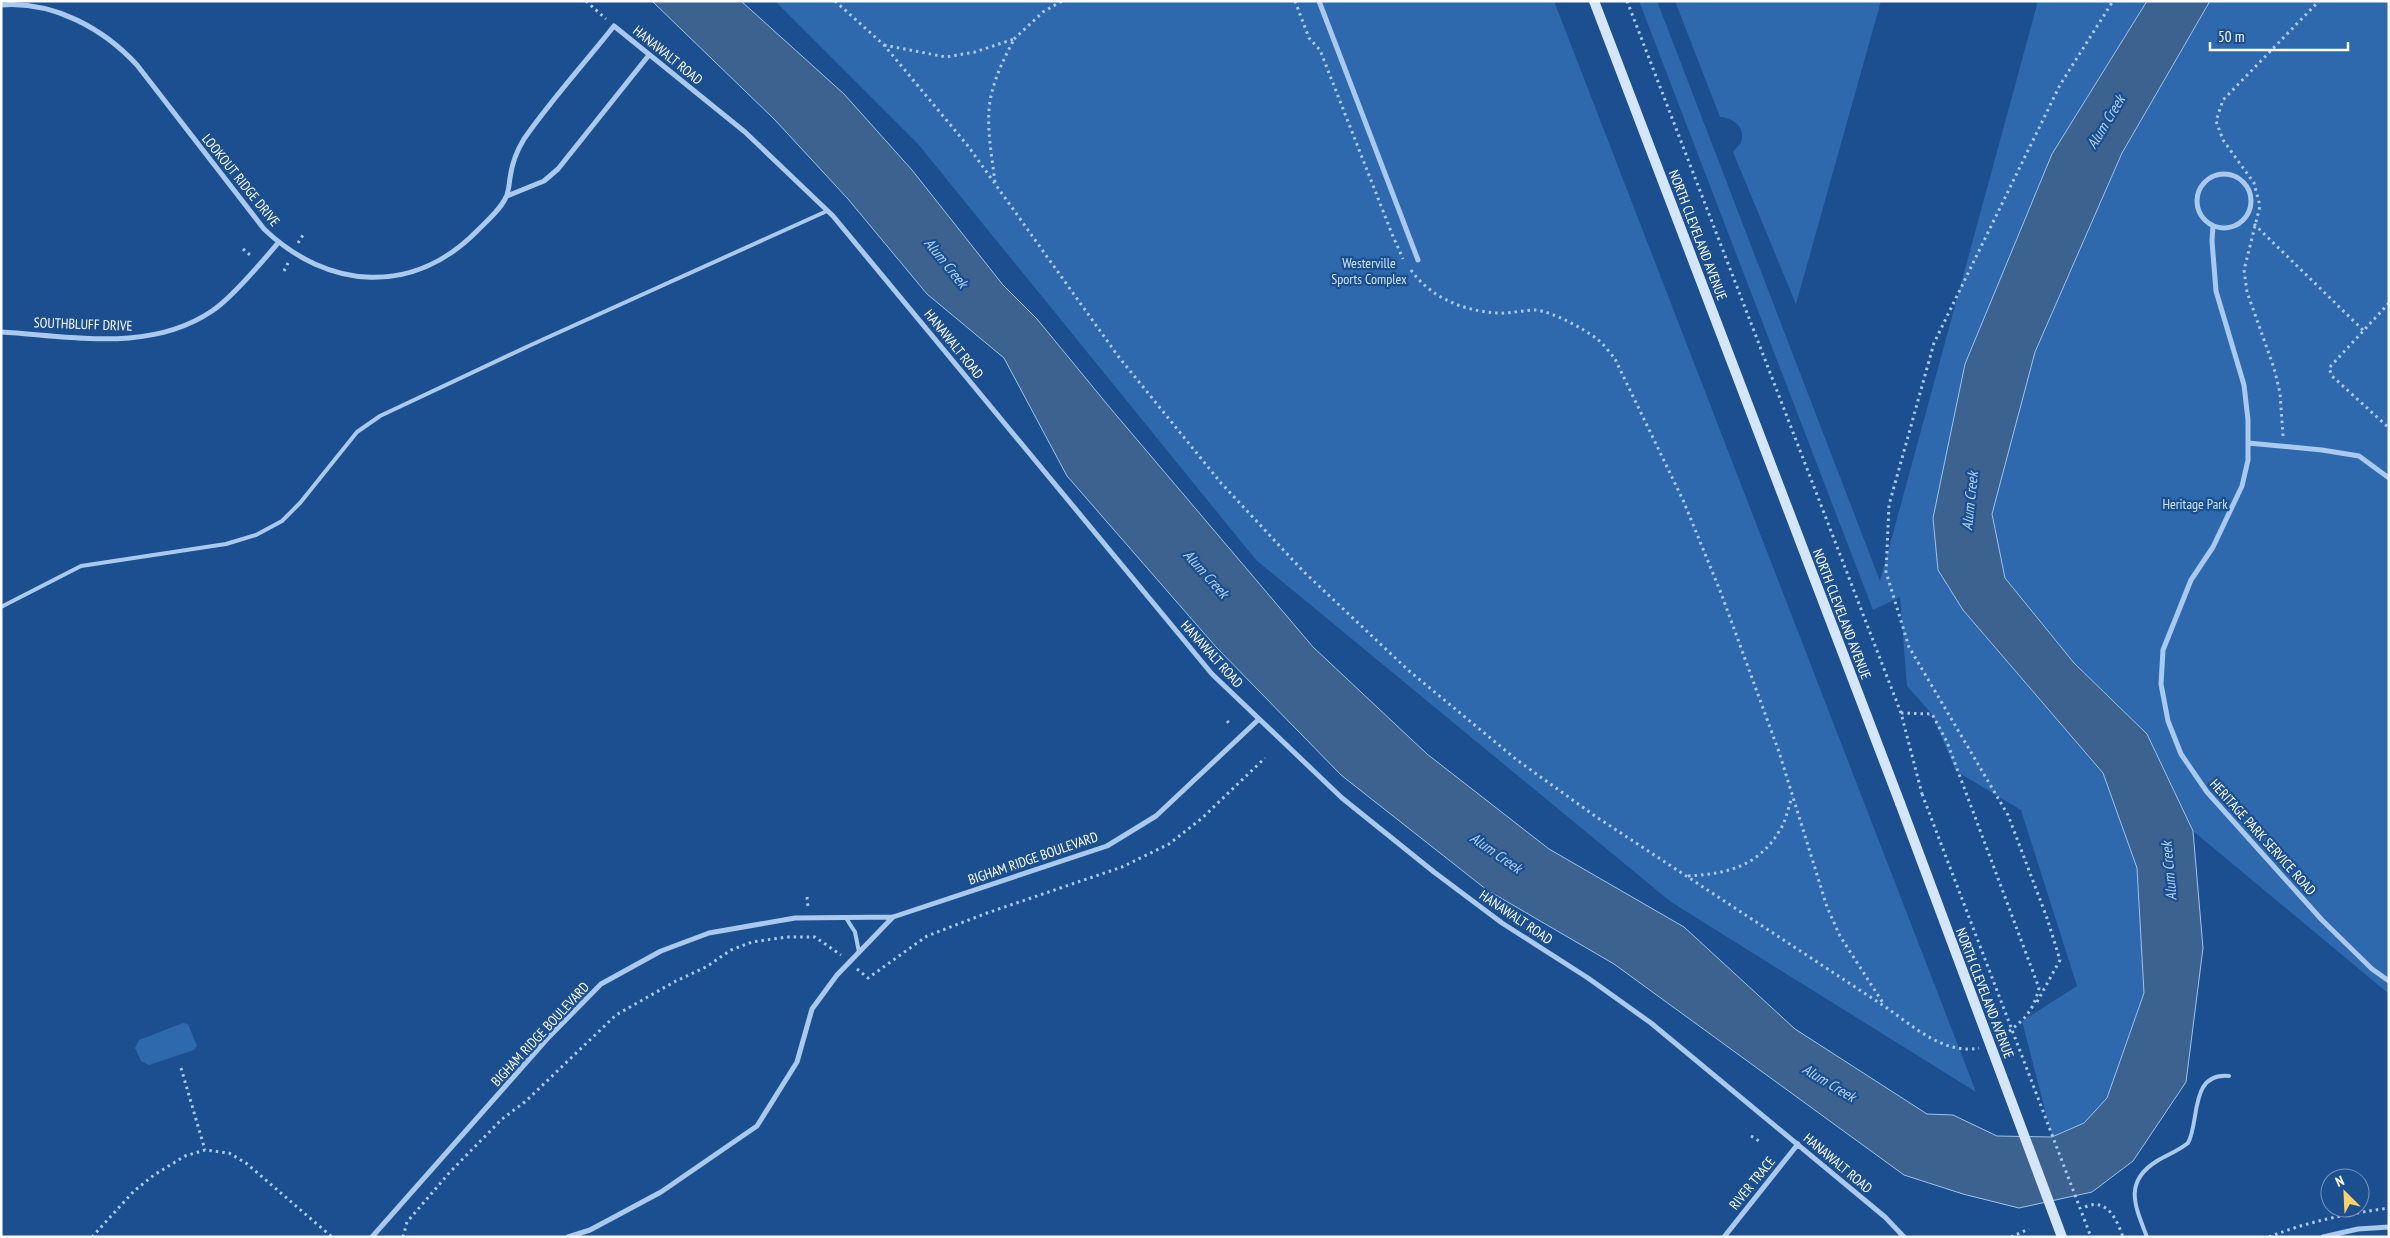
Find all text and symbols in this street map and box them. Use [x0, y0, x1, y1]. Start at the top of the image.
scale bar [2210, 20, 2348, 52]
street label: HANAWALT ROAD [630, 21, 706, 89]
text: 50 m [2218, 27, 2244, 46]
water label: Alum Creek [2082, 90, 2130, 152]
street label: LOOKOUT RIDGE DRIVE [198, 130, 284, 230]
street label: NORTH CLEVELAND AVENUE [1665, 167, 1731, 303]
water label: Alum Creek [920, 234, 974, 293]
park label: Westerville Sports Complex [1331, 254, 1407, 288]
street label: HANAWALT ROAD [920, 306, 988, 382]
street label: SOUTHBLUFF DRIVE [33, 313, 133, 335]
water label: Alum Creek [1957, 468, 1982, 531]
park label: Heritage Park [2162, 495, 2228, 513]
water label: Alum Creek [1180, 545, 1235, 604]
street label: NORTH CLEVELAND AVENUE [1809, 546, 1875, 682]
street label: HANAWALT ROAD [1177, 617, 1247, 691]
street label: HERITAGE PARK SERVICE ROAD [2206, 775, 2320, 899]
street label: BIGHAM RIDGE BOULEVARD [966, 827, 1100, 889]
water label: Alum Creek [1467, 828, 1528, 879]
water label: Alum Creek [2156, 839, 2181, 901]
street label: HANAWALT ROAD [1476, 886, 1556, 948]
street label: NORTH CLEVELAND AVENUE [1952, 925, 2018, 1061]
street label: BIGHAM RIDGE BOULEVARD [487, 978, 593, 1090]
water label: Alum Creek [1799, 1059, 1861, 1107]
street label: HANAWALT ROAD [1800, 1129, 1876, 1197]
street label: RIVER TRACE [1725, 1153, 1779, 1213]
north arrow [2320, 1168, 2370, 1218]
text: N [2333, 1171, 2347, 1191]

